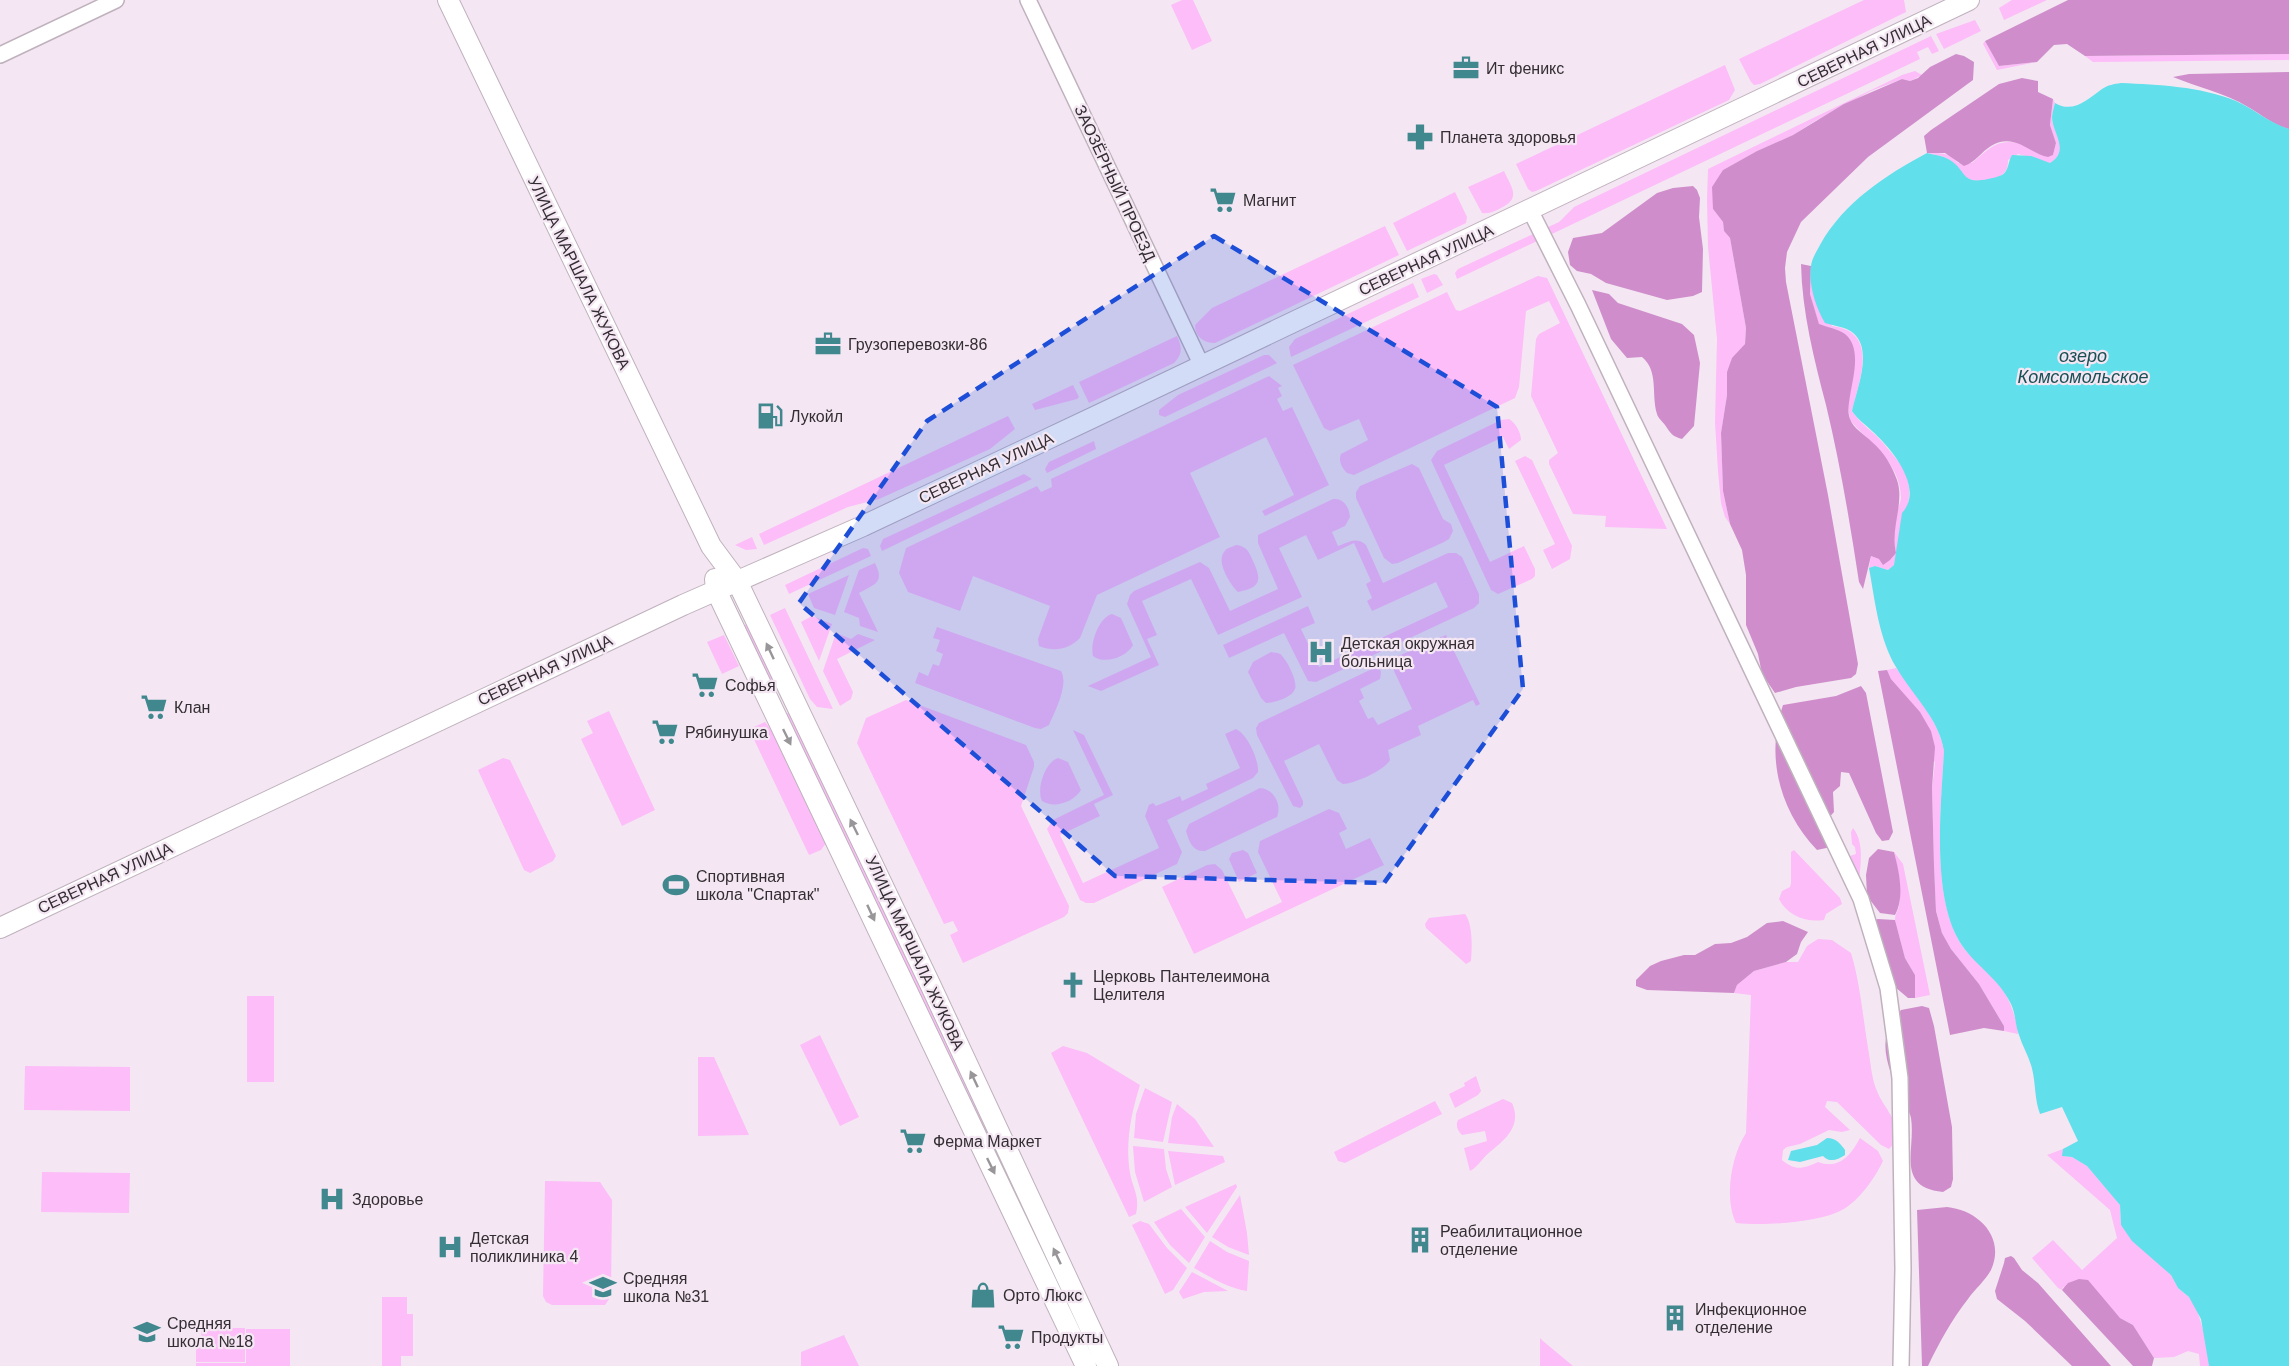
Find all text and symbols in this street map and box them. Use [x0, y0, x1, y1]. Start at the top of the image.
street label: СЕВЕРНАЯ УЛИЦА [1794, 11, 1934, 91]
office icon: Ит феникс [1451, 53, 1481, 83]
place label: Ит феникс [1486, 60, 1564, 77]
street label: ЗАОЗЁРНЫЙ ПРОЕЗД [1071, 102, 1160, 264]
pharmacy icon: Планета здоровья [1405, 122, 1435, 152]
place label: Планета здоровья [1440, 129, 1576, 146]
street label: УЛИЦА МАРШАЛА ЖУКОВА [525, 174, 633, 372]
supermarket icon: Магнит [1208, 185, 1238, 215]
place label: Магнит [1243, 192, 1297, 209]
street label: СЕВЕРНАЯ УЛИЦА [1356, 221, 1496, 299]
office icon: Грузоперевозки-86 [813, 329, 843, 359]
place label: Грузоперевозки-86 [848, 336, 987, 353]
water label: озеро Комсомольское [2018, 346, 2148, 387]
fuel station icon: Лукойл [755, 401, 785, 431]
place label: Лукойл [790, 408, 843, 425]
street label: СЕВЕРНАЯ УЛИЦА [916, 429, 1056, 507]
street label: СЕВЕРНАЯ УЛИЦА [475, 631, 615, 709]
place label: Детская окружная больница [1341, 635, 1475, 670]
hospital icon: Детская окружная больница [1306, 637, 1336, 667]
one-way arrow [766, 643, 775, 660]
supermarket icon: Софья [690, 670, 720, 700]
place label: Софья [725, 677, 776, 694]
supermarket icon: Клан [139, 692, 169, 722]
place label: Клан [174, 699, 210, 716]
supermarket icon: Рябинушка [650, 717, 680, 747]
place label: Рябинушка [685, 724, 768, 741]
one-way arrow [783, 729, 792, 746]
one-way arrow [850, 819, 859, 836]
street label: СЕВЕРНАЯ УЛИЦА [35, 839, 175, 917]
street label: УЛИЦА МАРШАЛА ЖУКОВА [862, 853, 968, 1053]
place label: Спортивная школа "Спартак" [696, 868, 819, 903]
sports icon: Спортивная школа "Спартак" [661, 870, 691, 900]
one-way arrow [867, 905, 876, 922]
place label: Церковь Пантелеимона Целителя [1093, 968, 1270, 1003]
church icon: Церковь Пантелеимона Целителя [1058, 970, 1088, 1000]
one-way arrow [970, 1071, 979, 1088]
supermarket icon: Ферма Маркет [898, 1126, 928, 1156]
place label: Ферма Маркет [933, 1133, 1042, 1150]
one-way arrow [986, 1157, 995, 1174]
hospital icon: Здоровье [317, 1184, 347, 1214]
place label: Здоровье [352, 1191, 424, 1208]
place label: Реабилитационное отделение [1440, 1223, 1583, 1258]
building icon: Реабилитационное отделение [1405, 1225, 1435, 1255]
place label: Детская поликлиника 4 [470, 1230, 578, 1265]
hospital icon: Детская поликлиника 4 [435, 1232, 465, 1262]
one-way arrow [1053, 1247, 1062, 1264]
place label: Средняя школа №31 [623, 1270, 709, 1305]
school or university icon: Средняя школа №31 [588, 1272, 618, 1302]
shop icon: Орто Люкс [968, 1280, 998, 1310]
place label: Орто Люкс [1003, 1287, 1082, 1304]
place label: Инфекционное отделение [1695, 1301, 1807, 1336]
building icon: Инфекционное отделение [1660, 1303, 1690, 1333]
place label: Средняя школа №18 [167, 1315, 253, 1350]
school or university icon: Средняя школа №18 [132, 1317, 162, 1347]
supermarket icon: Продукты [996, 1322, 1026, 1352]
place label: Продукты [1031, 1329, 1103, 1346]

